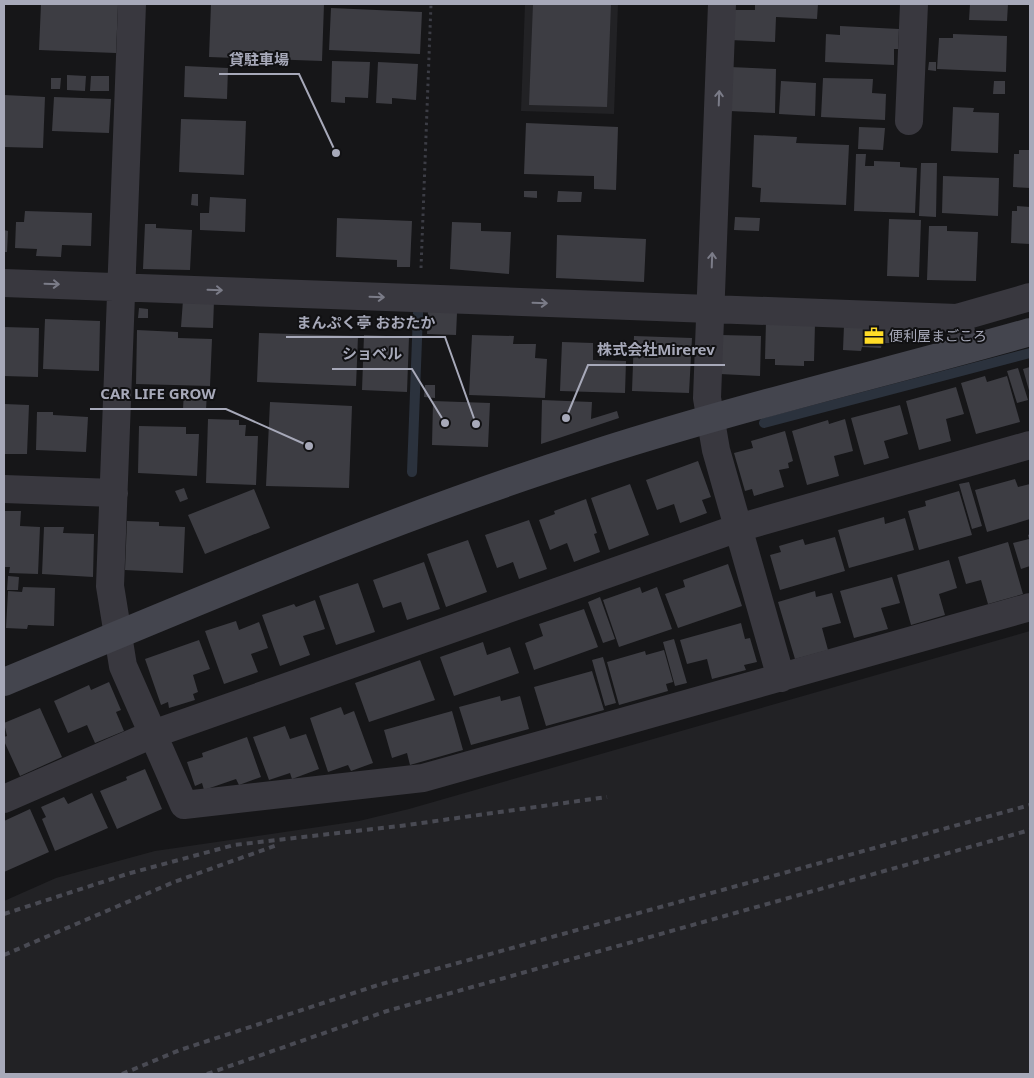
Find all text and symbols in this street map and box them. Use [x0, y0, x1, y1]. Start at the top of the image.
callout: 貸駐車場 [219, 44, 299, 74]
text: 貸駐車場 [229, 49, 289, 69]
one-way arrow [714, 90, 723, 106]
one-way arrow [708, 253, 717, 269]
one-way arrow [44, 280, 60, 289]
one-way arrow [207, 286, 223, 295]
one-way arrow [369, 292, 385, 301]
one-way arrow [531, 298, 547, 307]
callout: まんぷく亭 おおたか [286, 307, 445, 337]
text: まんぷく亭 おおたか [297, 312, 435, 332]
office icon: 便利屋まごころ [863, 325, 885, 347]
place label: 便利屋まごころ [889, 326, 987, 345]
callout: 株式会社Mirerev [588, 335, 725, 365]
callout: ショベル [332, 339, 412, 369]
text: 株式会社Mirerev [597, 339, 715, 359]
text: ショベル [342, 343, 402, 363]
callout: CAR LIFE GROW [90, 379, 226, 409]
text: CAR LIFE GROW [100, 383, 216, 403]

